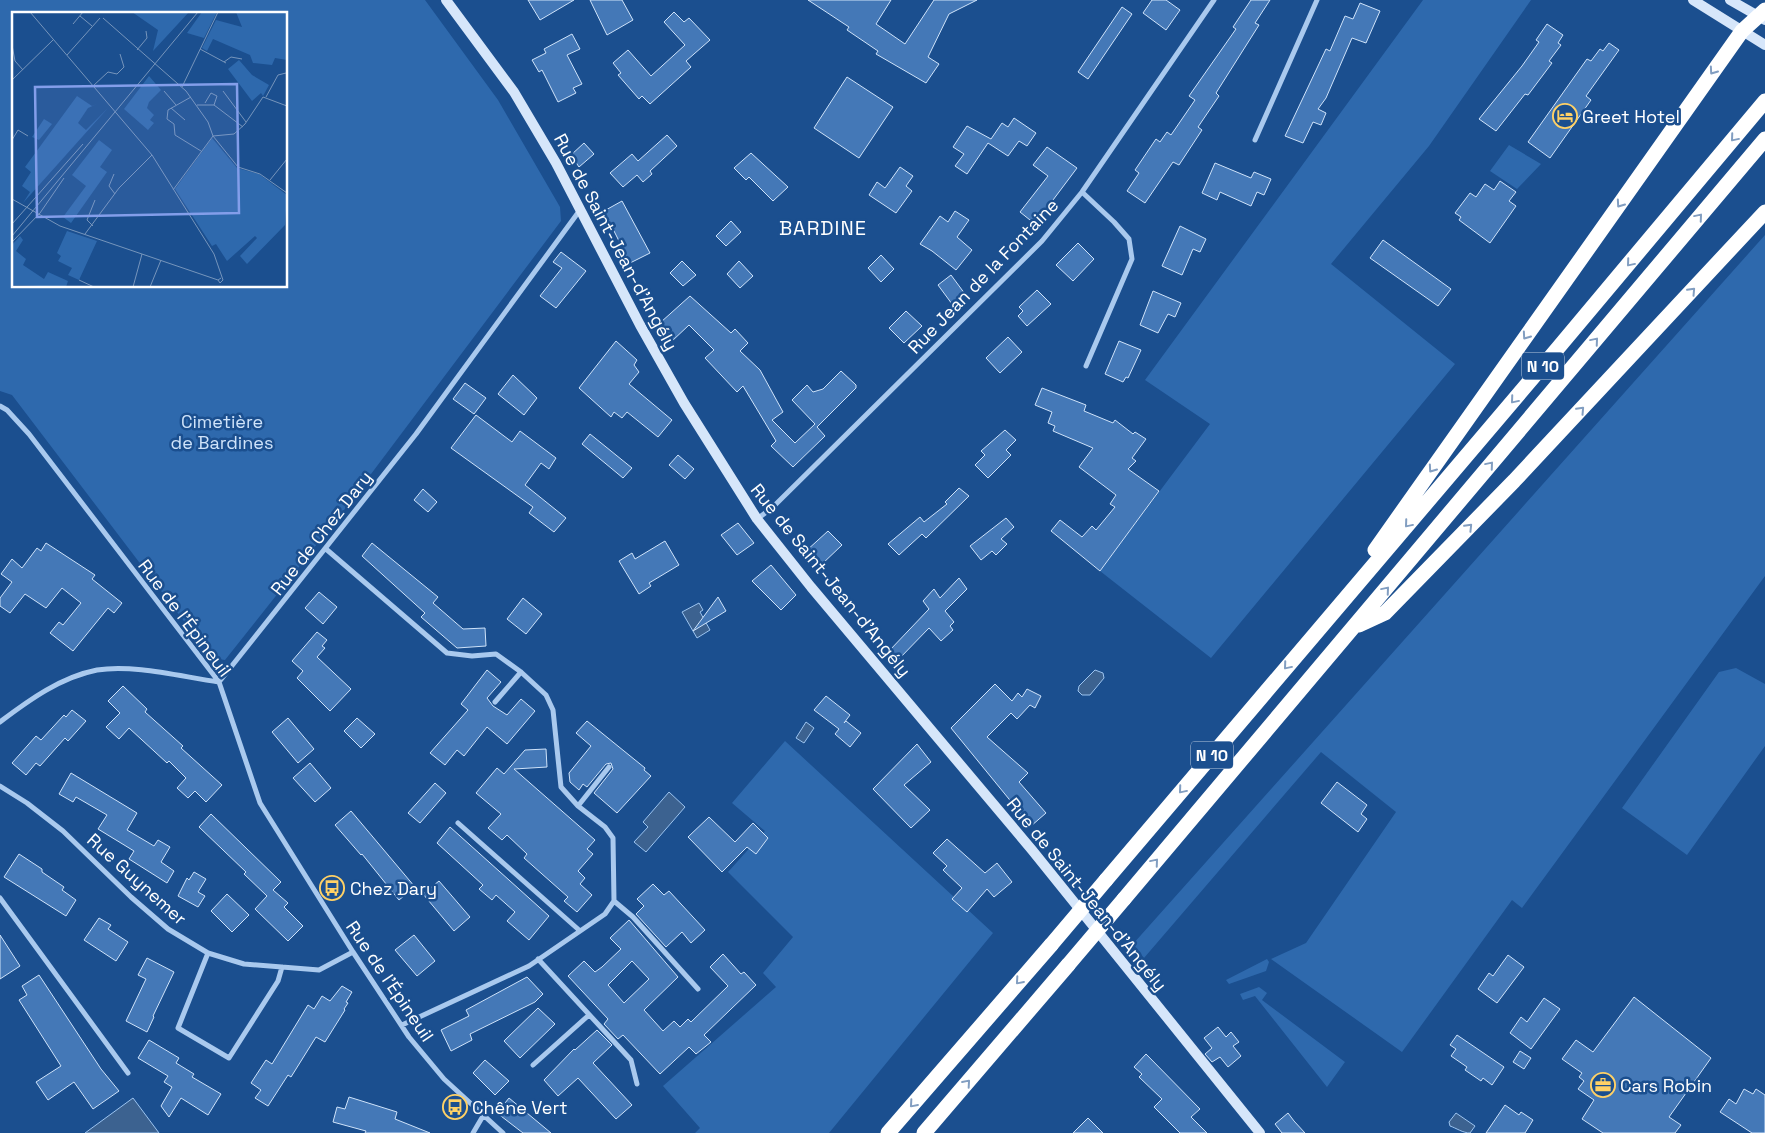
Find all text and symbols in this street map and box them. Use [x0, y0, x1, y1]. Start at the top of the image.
inset map [12, 12, 288, 288]
one-way arrow [1710, 65, 1719, 75]
hotel icon: Greet Hotel [1552, 103, 1578, 129]
place label: Greet Hotel [1582, 105, 1680, 128]
street label: Rue de Saint-Jean-d'Angély [549, 130, 683, 354]
one-way arrow [1731, 132, 1739, 141]
street label: Rue Jean de la Fontaine [903, 194, 1063, 358]
one-way arrow [1617, 198, 1626, 208]
one-way arrow [1694, 214, 1702, 223]
district label: BARDINE [779, 215, 867, 241]
one-way arrow [1626, 257, 1635, 266]
one-way arrow [1686, 288, 1695, 297]
one-way arrow [1523, 331, 1532, 340]
one-way arrow [1589, 338, 1598, 347]
road number: N 10 [1522, 352, 1564, 380]
one-way arrow [1510, 395, 1519, 404]
one-way arrow [1575, 406, 1584, 415]
park label: Cimetière de Bardines [171, 410, 273, 454]
one-way arrow [1484, 462, 1493, 471]
one-way arrow [1429, 463, 1438, 473]
street label: Rue de Chez Dary [265, 466, 377, 600]
street label: Rue de Saint-Jean-d'Angély [746, 479, 916, 681]
one-way arrow [1406, 518, 1414, 527]
one-way arrow [1463, 524, 1472, 533]
street label: Rue de l'Épineuil [133, 555, 237, 681]
one-way arrow [1380, 587, 1388, 596]
one-way arrow [1284, 661, 1293, 670]
road number: N 10 [1191, 742, 1233, 768]
one-way arrow [1179, 785, 1188, 794]
street label: Rue de Saint-Jean-d'Angély [1002, 793, 1172, 995]
street label: Rue Guynemer [82, 828, 192, 930]
one-way arrow [1150, 859, 1159, 868]
bus stop icon: Chez Dary [319, 875, 345, 901]
place label: Chez Dary [350, 877, 437, 900]
street label: Rue de l'Épineuil [341, 916, 439, 1046]
one-way arrow [1016, 976, 1025, 985]
office icon: Cars Robin [1590, 1072, 1616, 1098]
place label: Cars Robin [1620, 1074, 1712, 1097]
one-way arrow [961, 1079, 970, 1088]
bus stop icon: Chêne Vert [442, 1094, 468, 1120]
place label: Chêne Vert [472, 1096, 568, 1119]
one-way arrow [909, 1099, 918, 1108]

